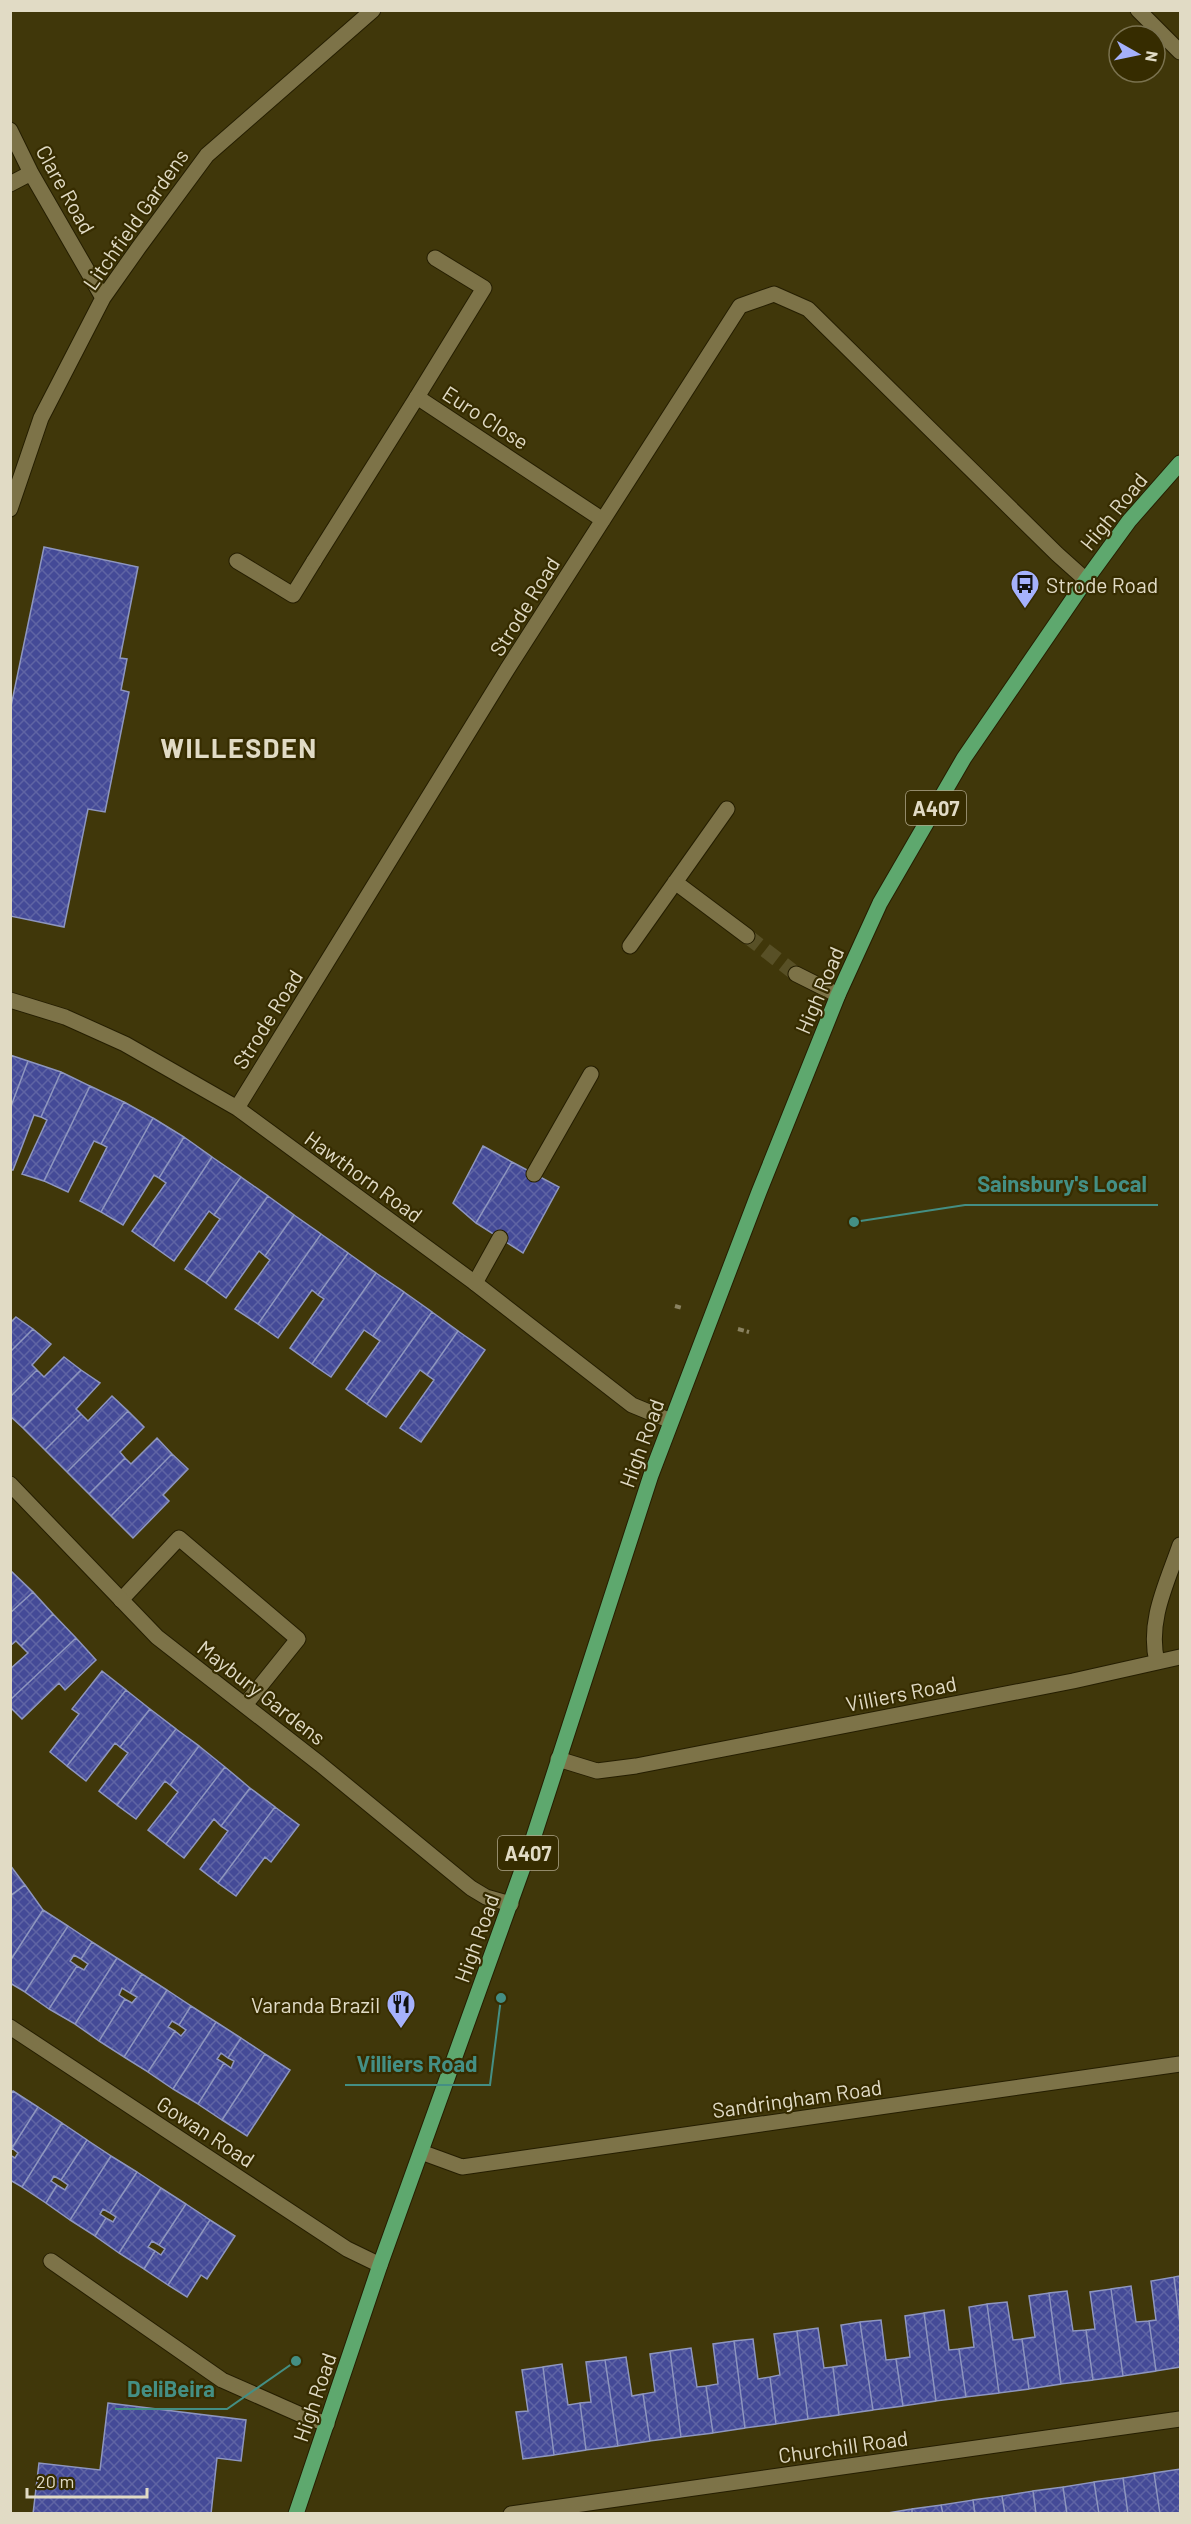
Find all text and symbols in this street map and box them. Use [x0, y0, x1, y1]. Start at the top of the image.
north arrow [1107, 24, 1167, 84]
text: N [1142, 50, 1163, 63]
street label: Clare Road [31, 140, 101, 238]
street label: Litchfield Gardens [77, 144, 193, 294]
street label: Euro Close [438, 380, 534, 454]
street label: High Road [1074, 467, 1152, 555]
street label: Strode Road [484, 552, 564, 660]
bus stop icon: Strode Road [1009, 568, 1041, 610]
place label: Strode Road [1046, 572, 1158, 597]
district label: WILLESDEN [160, 731, 318, 763]
road number: A407 [906, 791, 966, 825]
street label: High Road [789, 943, 849, 1037]
street label: Strode Road [227, 965, 307, 1073]
street label: Hawthorn Road [300, 1125, 428, 1227]
callout: Sainsbury's Local [965, 1165, 1158, 1205]
text: Sainsbury's Local [977, 1170, 1147, 1196]
street label: High Road [613, 1395, 669, 1491]
street label: Maybury Gardens [193, 1634, 331, 1750]
street label: Villiers Road [844, 1670, 958, 1716]
road number: A407 [498, 1836, 558, 1870]
street label: High Road [448, 1890, 504, 1986]
restaurant icon: Varanda Brazil [385, 1988, 417, 2030]
place label: Varanda Brazil [251, 1992, 380, 2017]
callout: Villiers Road [345, 2045, 490, 2085]
text: Villiers Road [356, 2050, 478, 2076]
street label: Sandringham Road [710, 2074, 884, 2122]
street label: Gowan Road [152, 2090, 260, 2172]
street label: High Road [287, 2349, 341, 2445]
callout: DeliBeira [115, 2369, 227, 2409]
text: DeliBeira [127, 2375, 215, 2401]
street label: Churchill Road [777, 2425, 909, 2467]
scale bar [27, 2461, 147, 2499]
text: 20 m [36, 2470, 74, 2492]

